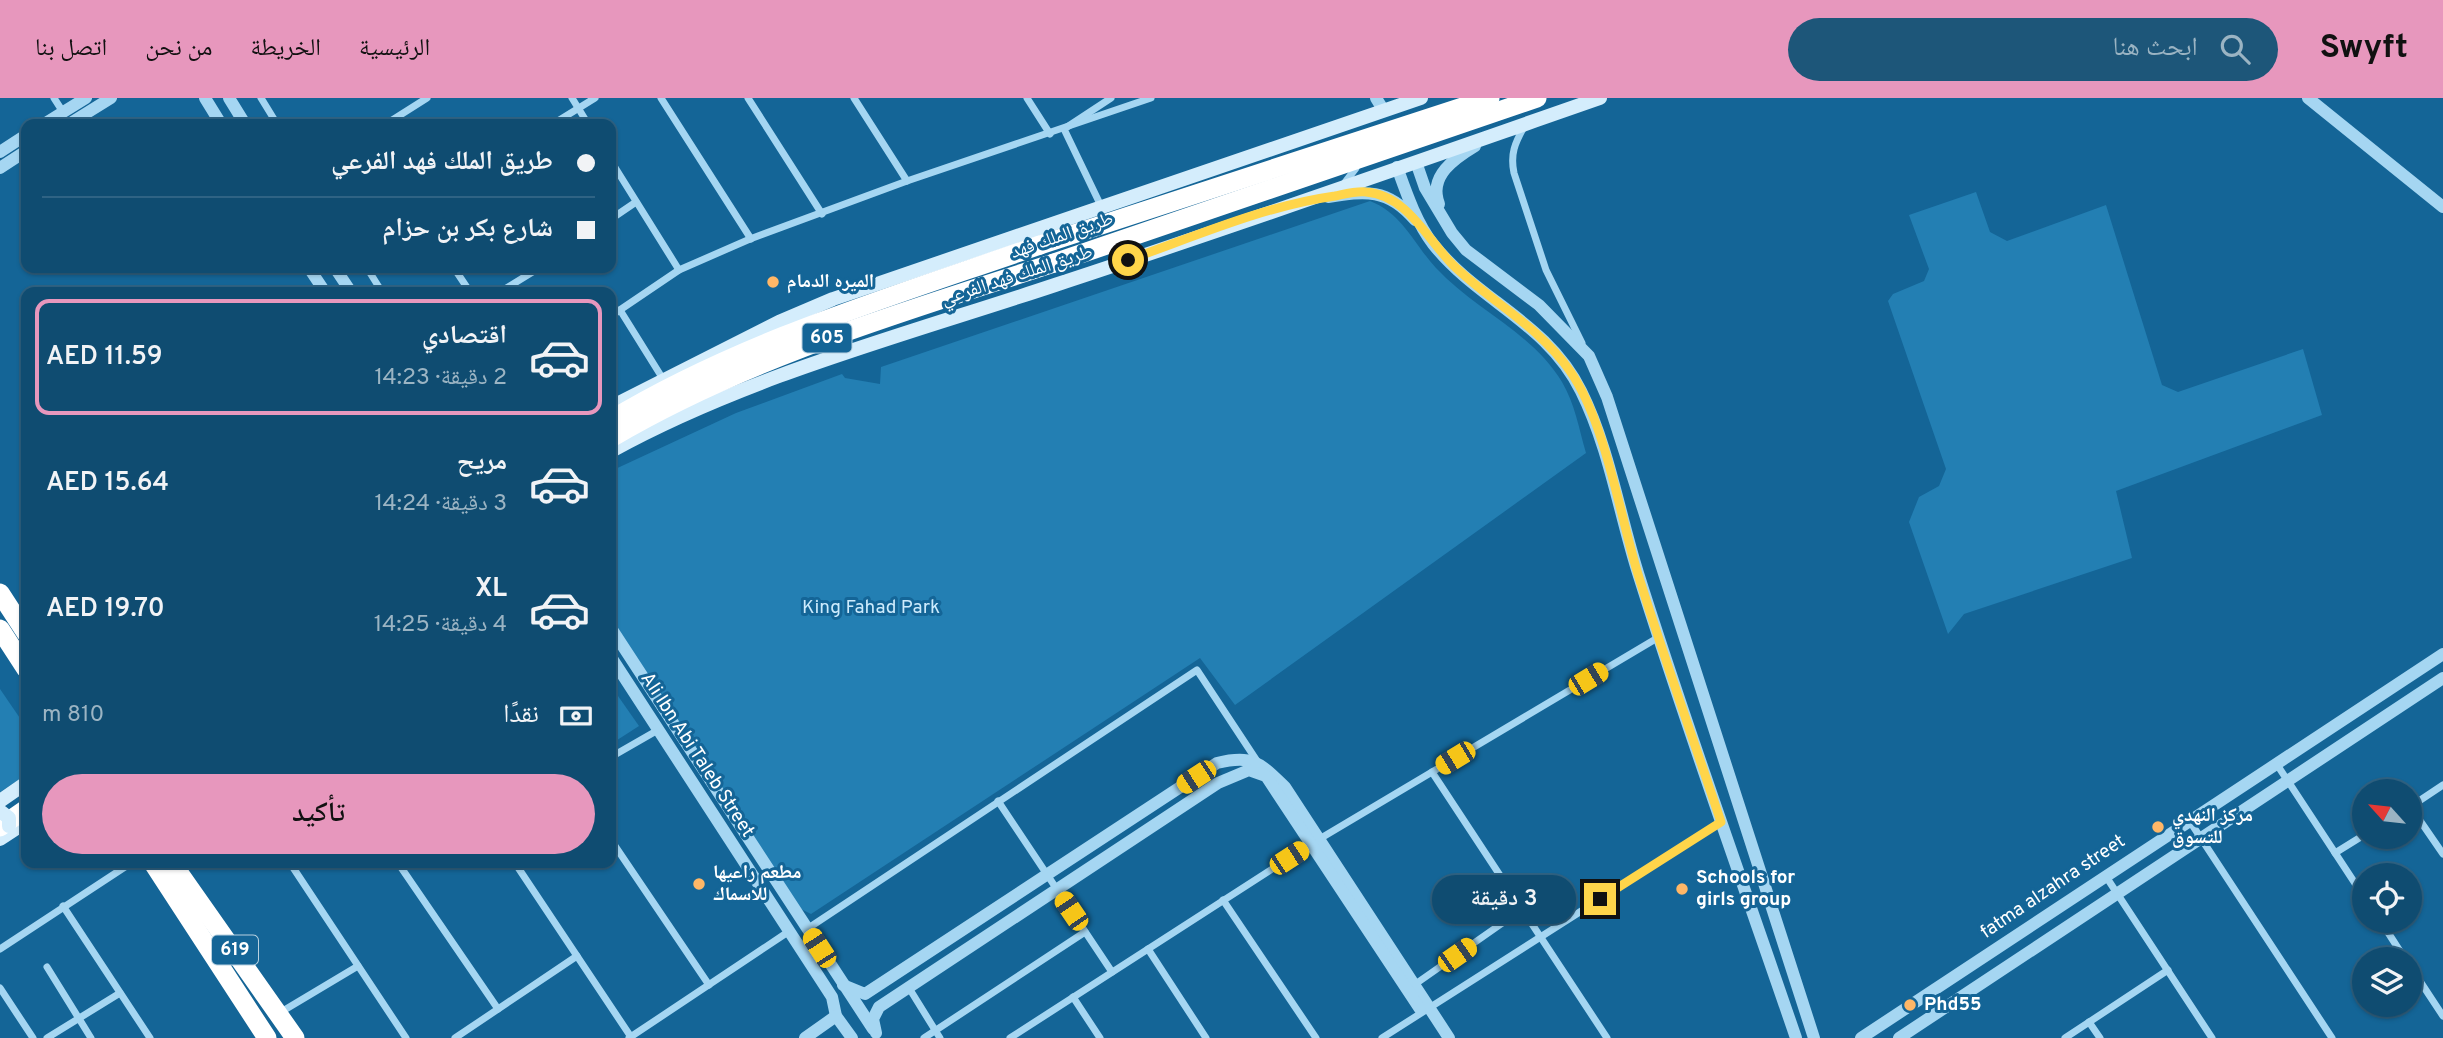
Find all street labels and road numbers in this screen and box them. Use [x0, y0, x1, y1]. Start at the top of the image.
street label: طريق الملك فهد [1007, 207, 1117, 265]
street label: طريق الملك فهد الفرعي [938, 240, 1096, 314]
road number: 605 [802, 324, 852, 352]
street label: Ali Ibn Abi Taleb Street [635, 668, 759, 842]
street label: fatma alzahra street [1976, 830, 2130, 944]
road number: 619 [212, 936, 258, 964]

